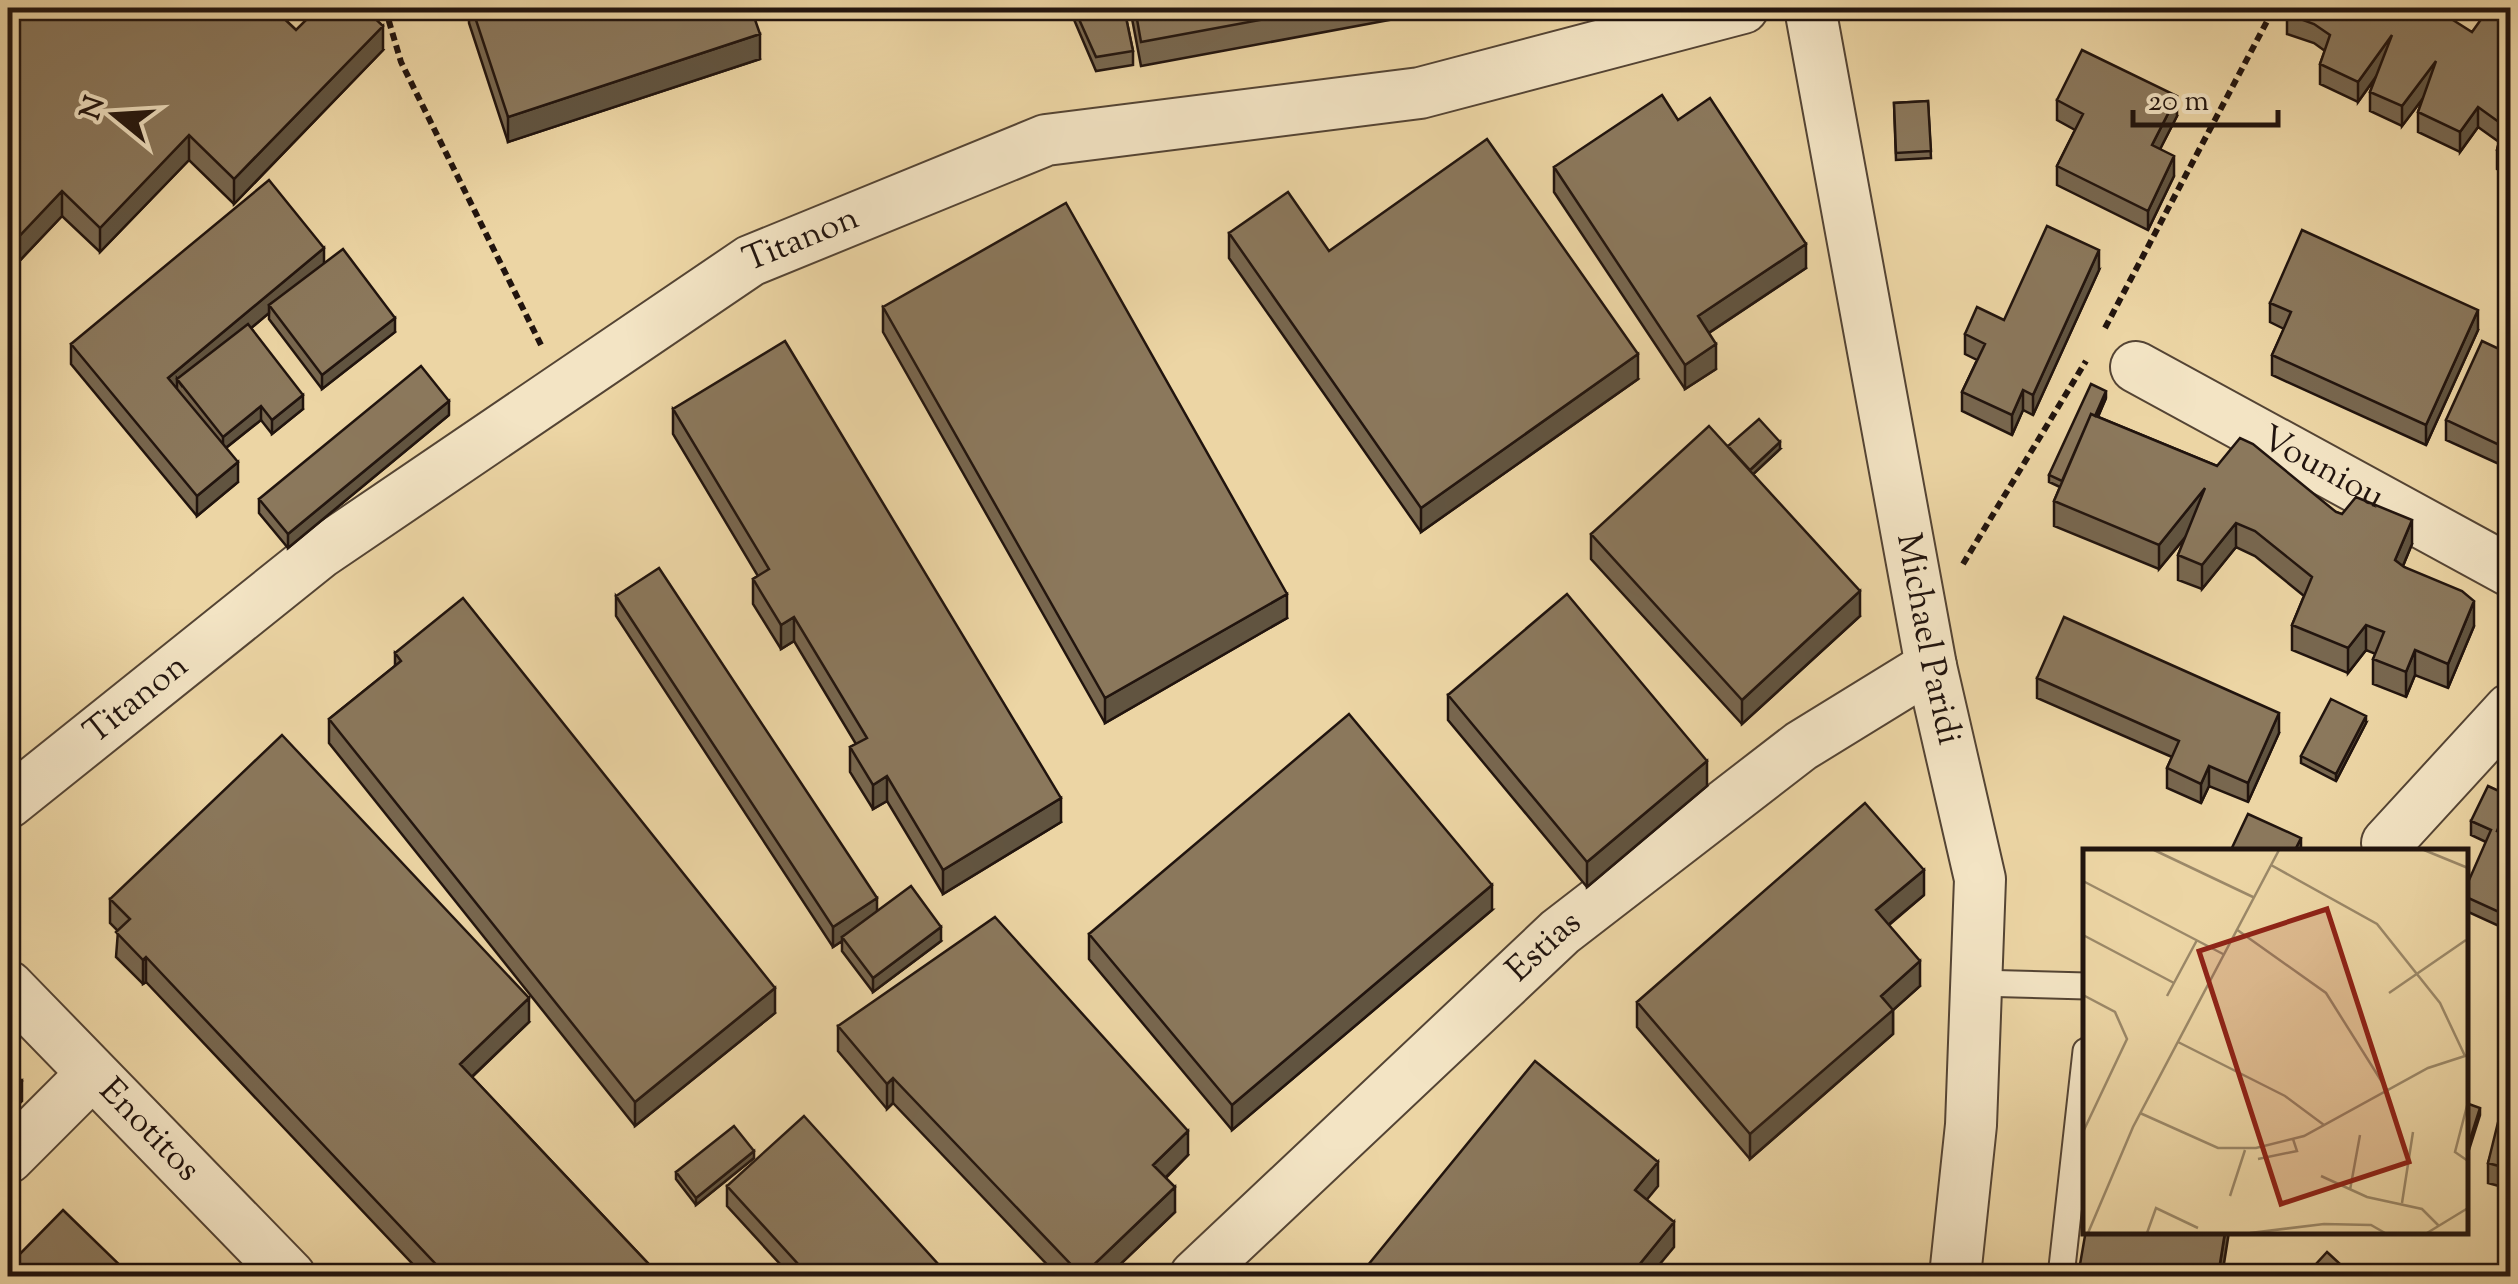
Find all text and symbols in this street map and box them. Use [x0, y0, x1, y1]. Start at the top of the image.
north arrow [65, 65, 165, 165]
scale bar [2133, 65, 2278, 127]
text: 20 m [2148, 81, 2209, 124]
text: N [72, 91, 117, 125]
street label: Titanon [736, 194, 867, 287]
street label: Vouniou [2251, 414, 2393, 523]
street label: Michael Paridi [1882, 529, 1974, 750]
street label: Titanon [74, 642, 200, 758]
inset map [2083, 849, 2468, 1234]
street label: Estias [1495, 898, 1593, 995]
street label: Enotitos [86, 1067, 211, 1194]

